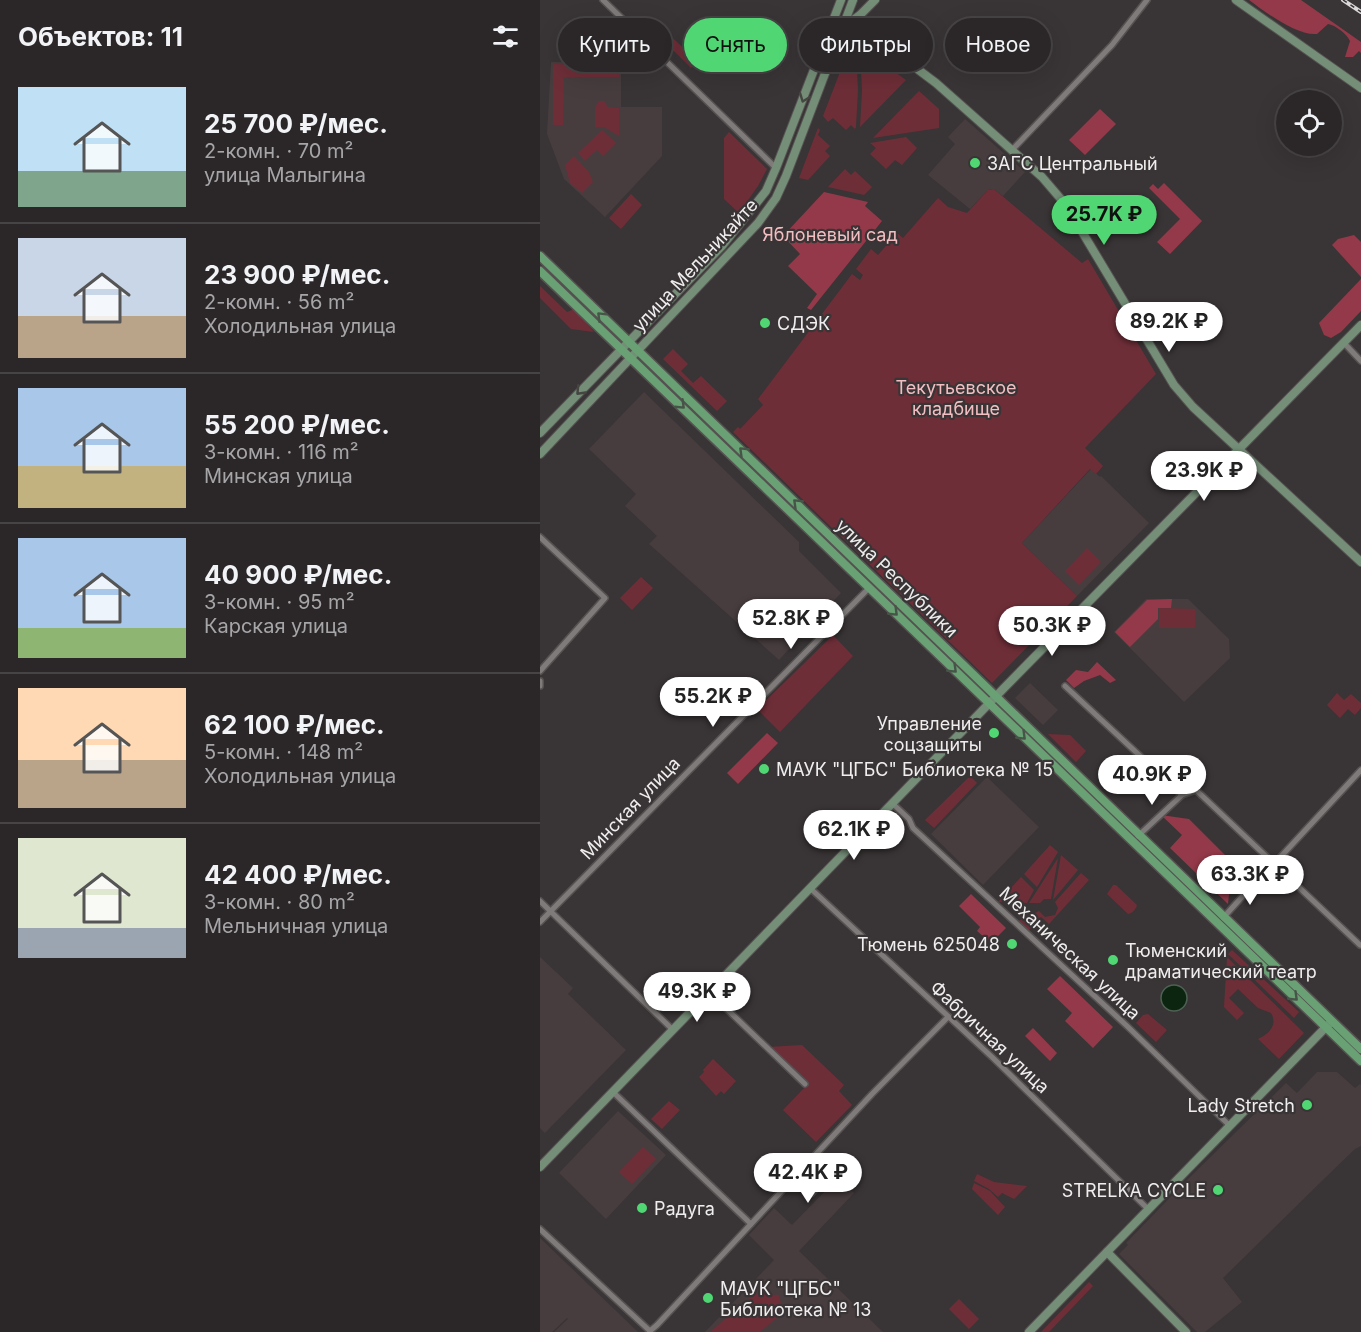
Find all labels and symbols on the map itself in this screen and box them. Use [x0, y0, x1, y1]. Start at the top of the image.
one-way arrow [799, 91, 811, 102]
place label: ЗАГС Центральный [987, 153, 1158, 174]
marker: ЗАГС Центральный [968, 156, 982, 170]
street label: улица Мельникайте [628, 194, 762, 336]
pin: 25.7K ₽ [1049, 195, 1159, 246]
park label: Яблоневый сад [762, 224, 898, 245]
pin: 89.2K ₽ [1114, 302, 1224, 353]
one-way arrow [598, 312, 608, 323]
place label: СДЭК [777, 313, 830, 334]
marker: СДЭК [758, 316, 772, 330]
park label: Текутьевское кладбище [895, 377, 1017, 419]
one-way arrow [576, 385, 587, 395]
one-way arrow [673, 398, 684, 409]
one-way arrow [740, 447, 750, 458]
pin: 23.9K ₽ [1149, 451, 1259, 502]
one-way arrow [793, 499, 803, 510]
street label: улица Республики [832, 515, 962, 641]
pin: 52.8K ₽ [736, 599, 846, 650]
one-way arrow [887, 605, 897, 616]
pin: 50.3K ₽ [997, 606, 1107, 657]
one-way arrow [946, 662, 957, 673]
pin: 55.2K ₽ [658, 677, 768, 728]
place label: Управление соцзащиты [877, 713, 982, 755]
marker: Управление соцзащиты [987, 726, 1001, 740]
one-way arrow [1015, 729, 1026, 740]
street label: Минская улица [576, 753, 684, 863]
pin: 40.9K ₽ [1097, 755, 1207, 806]
place label: МАУК "ЦГБС" Библиотека № 15 [776, 759, 1053, 780]
marker: МАУК "ЦГБС" Библиотека № 15 [757, 762, 771, 776]
pin: 62.1K ₽ [799, 810, 909, 861]
pin: 63.3K ₽ [1195, 855, 1305, 906]
street label: Механическая улица [995, 882, 1145, 1024]
place label: Тюмень 625048 [857, 934, 1000, 955]
marker: Тюмень 625048 [1005, 937, 1019, 951]
place label: Тюменский драматический театр [1125, 940, 1317, 982]
marker: Тюменский драматический театр [1106, 953, 1120, 967]
pin: 49.3K ₽ [642, 972, 752, 1023]
street label: Фабричная улица [926, 977, 1054, 1097]
one-way arrow [1287, 990, 1298, 1001]
place label: Lady Stretch [1187, 1095, 1295, 1116]
marker: Lady Stretch [1300, 1098, 1314, 1112]
pin: 42.4K ₽ [753, 1153, 863, 1204]
place label: STRELKA CYCLE [1062, 1180, 1206, 1201]
marker: STRELKA CYCLE [1211, 1183, 1225, 1197]
place label: Радуга [654, 1198, 715, 1219]
marker: Радуга [635, 1201, 649, 1215]
place label: МАУК "ЦГБС" Библиотека № 13 [720, 1278, 871, 1320]
marker: МАУК "ЦГБС" Библиотека № 13 [701, 1291, 715, 1305]

